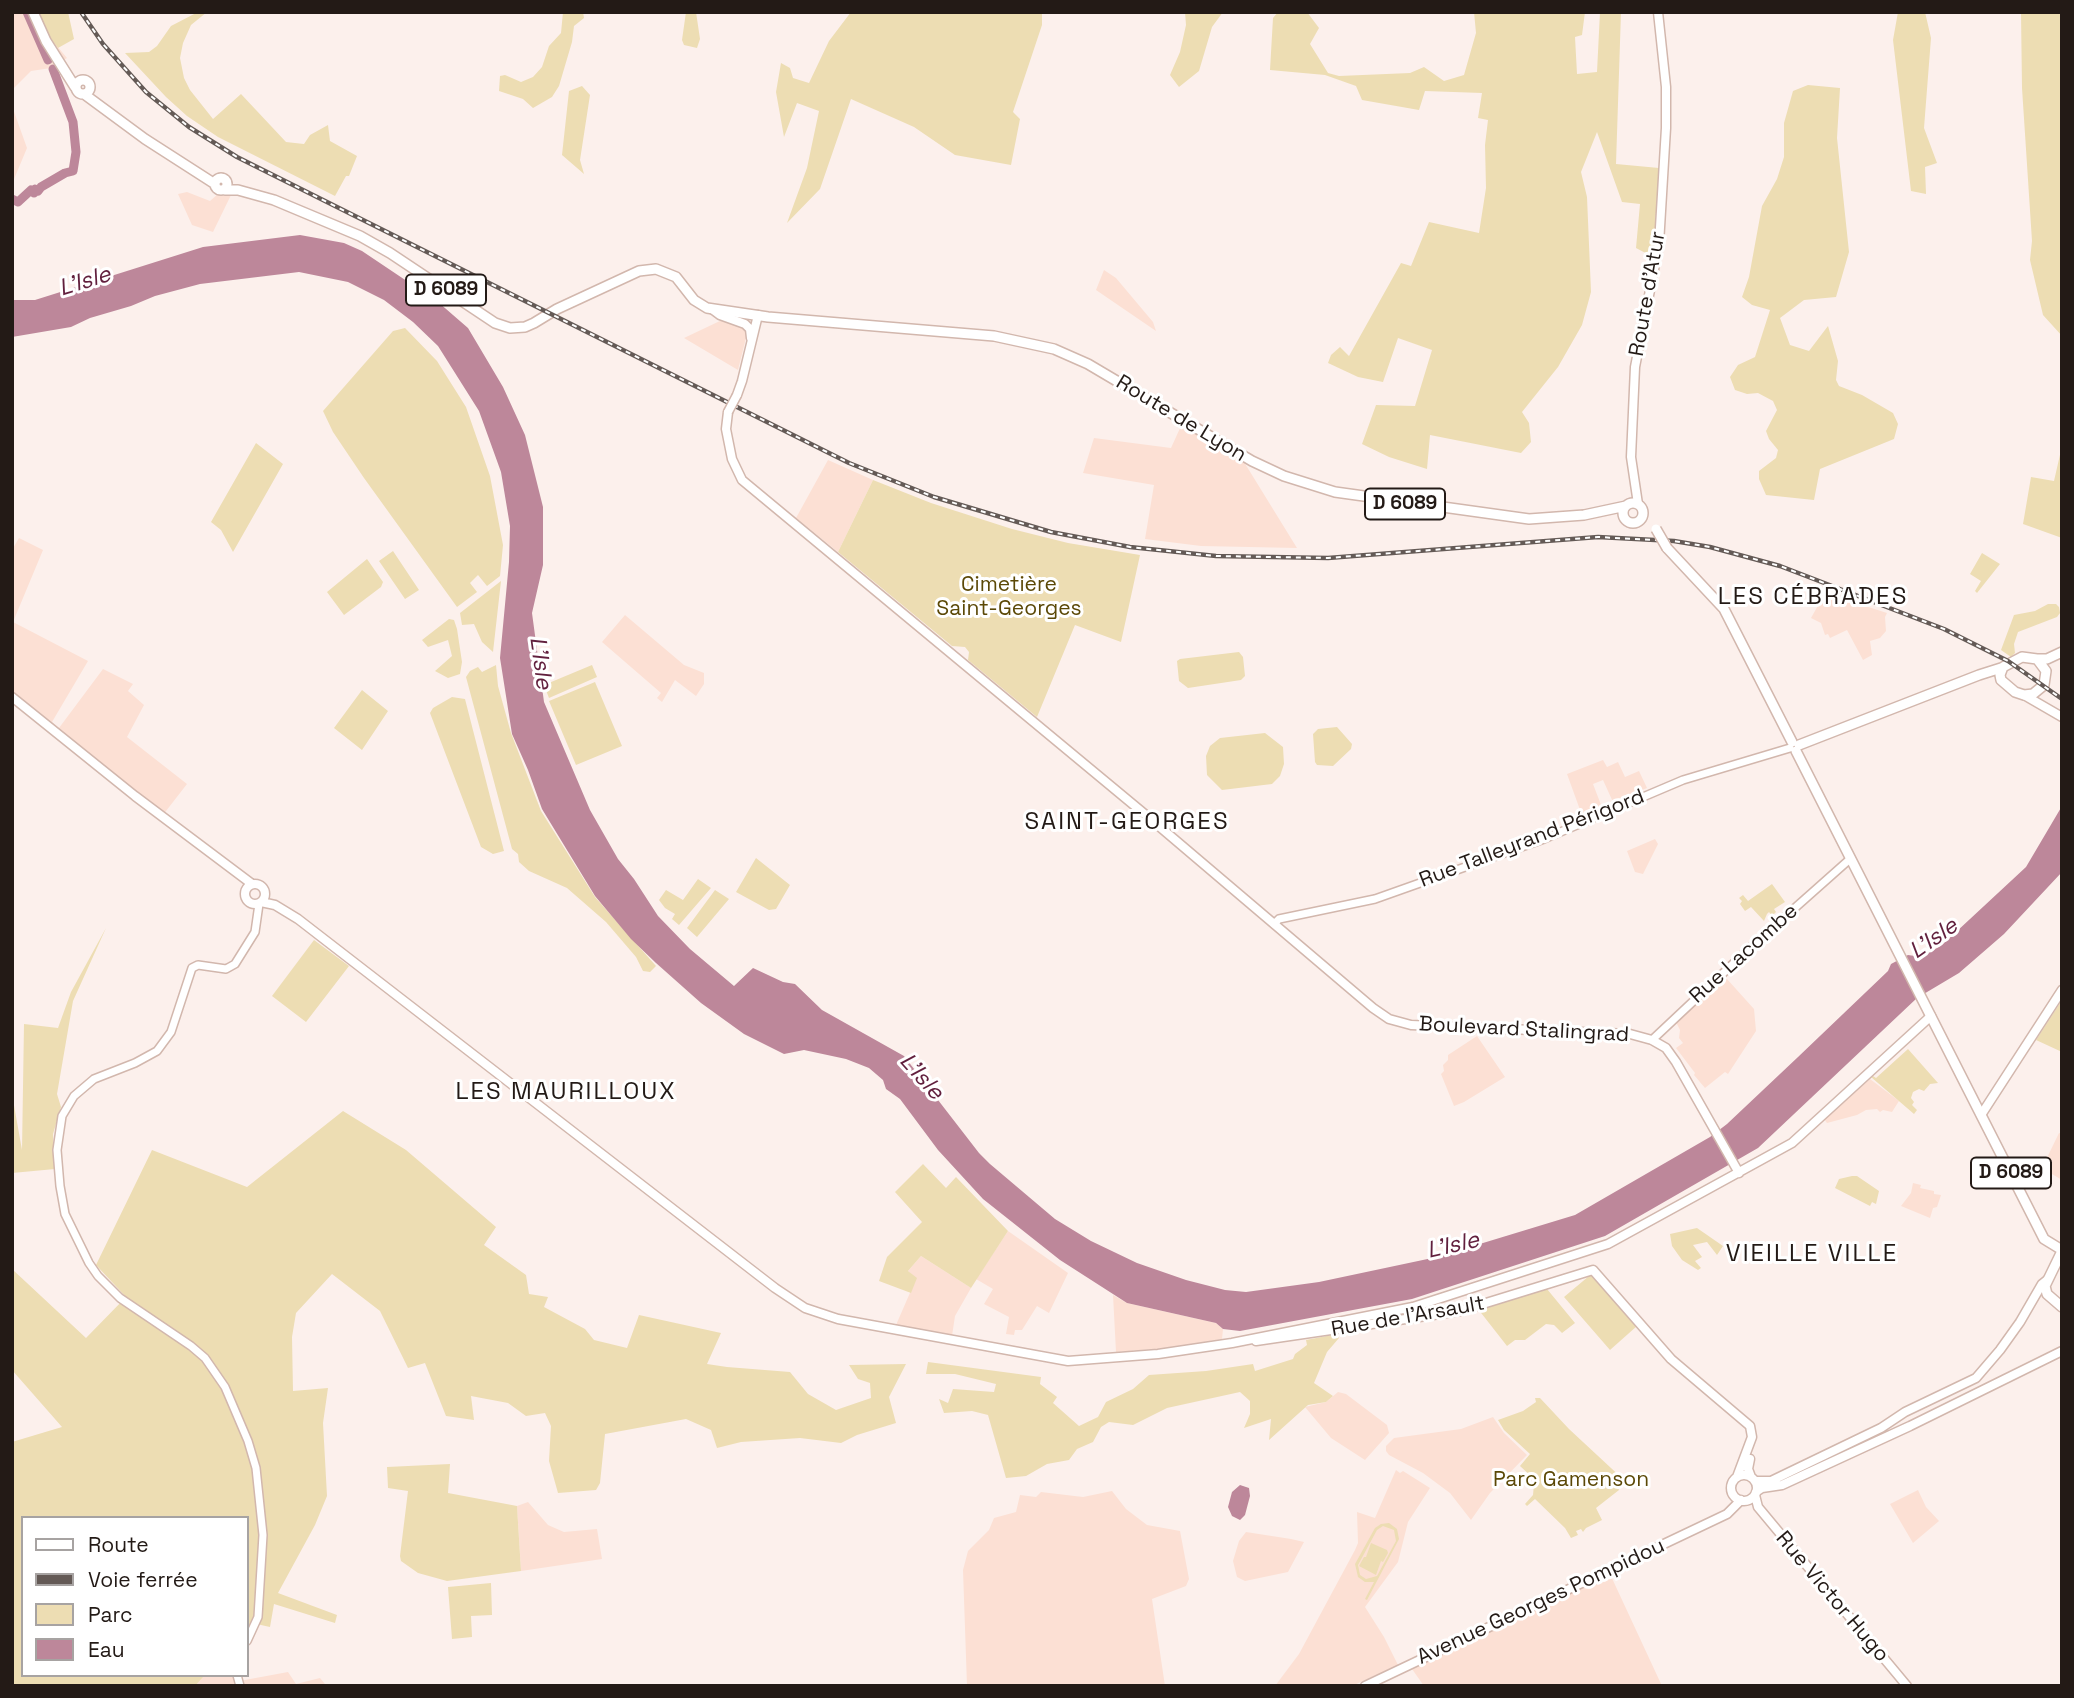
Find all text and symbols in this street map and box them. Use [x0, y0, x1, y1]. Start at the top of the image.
street label: Route d'Atur [1625, 230, 1671, 358]
water label: L'Isle [56, 261, 114, 303]
road number: D 6089 [406, 274, 486, 306]
street label: Route de Lyon [1111, 370, 1251, 468]
road number: D 6089 [1365, 489, 1445, 520]
park label: Cimetière Saint-Georges [936, 572, 1082, 622]
district label: LES CÉBRADES [1719, 583, 1907, 611]
water label: L'Isle [523, 635, 557, 691]
street label: Rue Talleyrand Périgord [1416, 784, 1648, 894]
district label: SAINT-GEORGES [1026, 808, 1228, 836]
street label: Rue Lacombe [1685, 899, 1803, 1009]
water label: L'Isle [1904, 913, 1964, 965]
street label: Boulevard Stalingrad [1418, 1012, 1630, 1048]
water label: L'Isle [893, 1048, 949, 1106]
district label: LES MAURILLOUX [457, 1078, 675, 1106]
road number: D 6089 [1971, 1158, 2051, 1189]
water label: L'Isle [1424, 1227, 1482, 1265]
district label: VIEILLE VILLE [1727, 1240, 1897, 1268]
street label: Rue de l'Arsault [1329, 1291, 1487, 1343]
park label: Parc Gamenson [1493, 1467, 1649, 1493]
legend [21, 1516, 248, 1677]
street label: Rue Victor Hugo [1770, 1527, 1894, 1667]
text: Route [88, 1531, 149, 1558]
street label: Avenue Georges Pompidou [1413, 1534, 1669, 1670]
text: Voie ferrée [88, 1566, 198, 1593]
text: Parc [88, 1601, 133, 1628]
text: Eau [88, 1636, 125, 1663]

